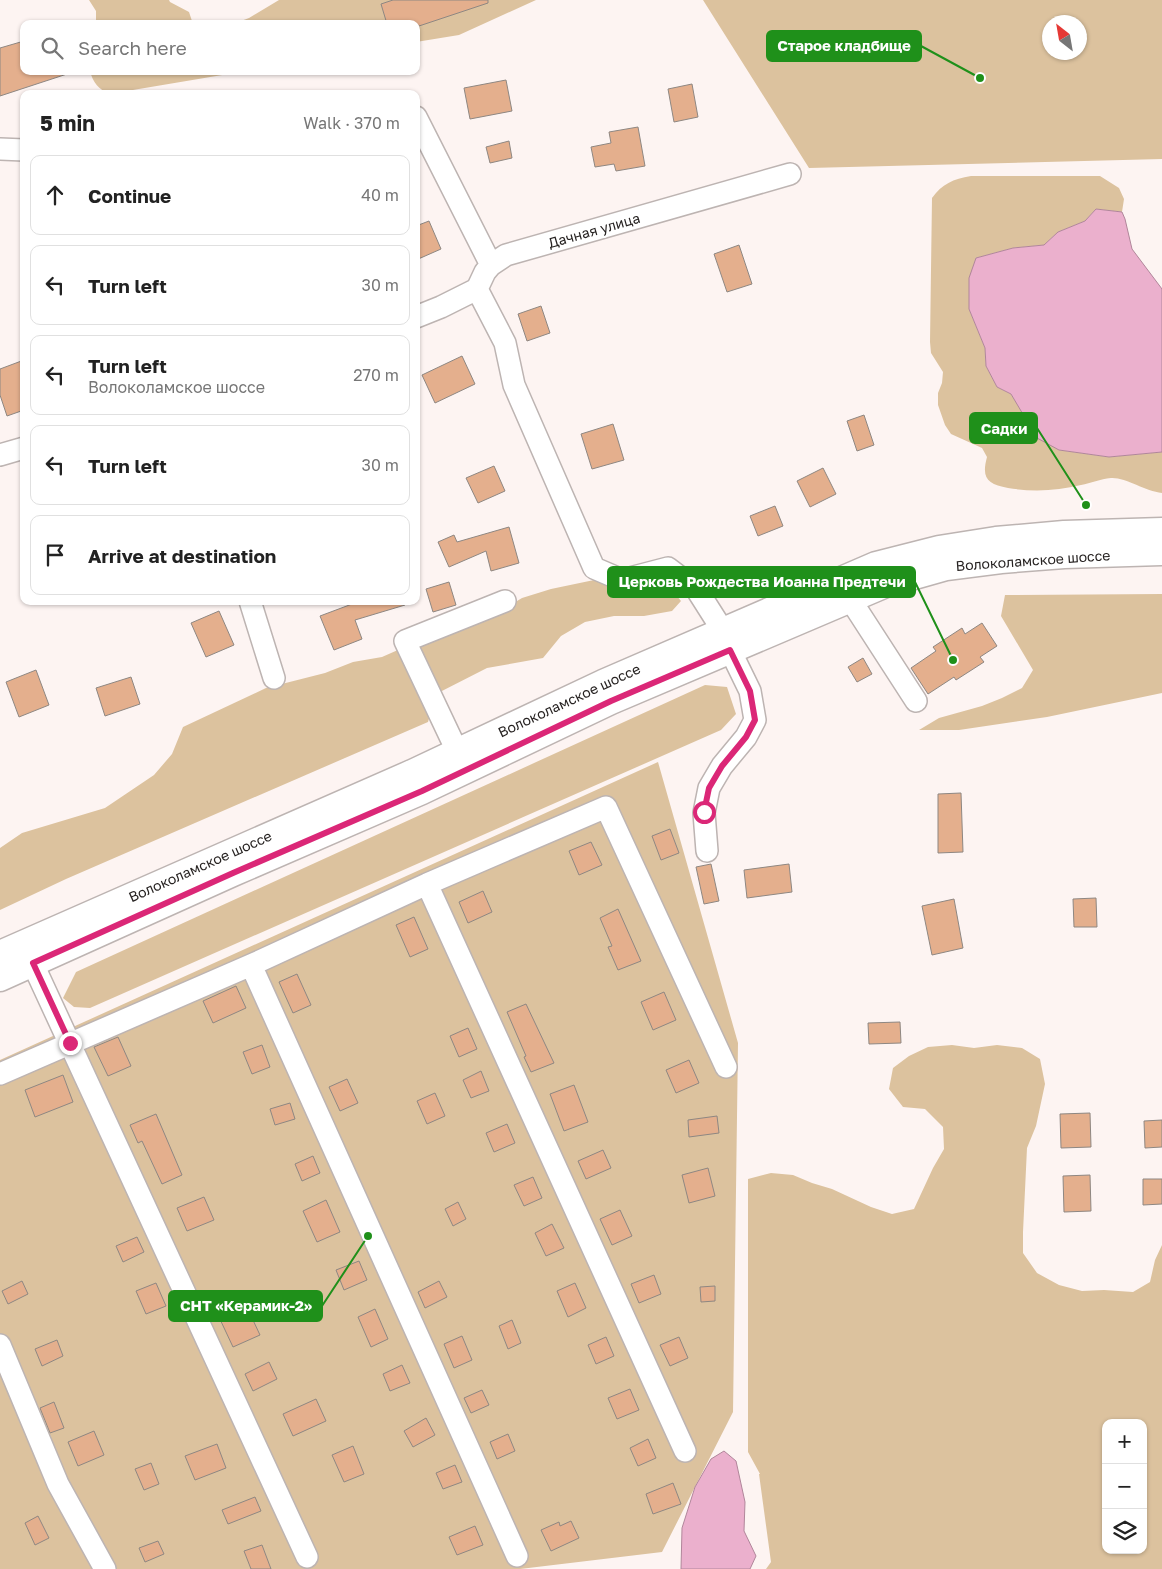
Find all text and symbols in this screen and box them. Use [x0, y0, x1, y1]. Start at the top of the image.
north arrow [1042, 15, 1087, 60]
search box [20, 20, 420, 75]
callout: Старое кладбище [767, 31, 921, 61]
icon: search [38, 34, 66, 62]
text: Search here [78, 36, 187, 59]
text: Старое кладбище [777, 36, 911, 54]
text: 5 min [40, 110, 95, 136]
text: Walk · 370 m [303, 113, 400, 133]
icon: ahead [41, 181, 69, 209]
text: Continue [88, 184, 171, 207]
text: 40 m [361, 185, 399, 205]
street label: Дачная улица [546, 209, 642, 251]
icon: left [41, 271, 69, 299]
text: Turn left [88, 274, 167, 297]
text: 30 m [362, 275, 399, 295]
text: Turn left [88, 354, 167, 377]
icon: left [41, 361, 69, 389]
text: 270 m [353, 365, 399, 385]
text: Волоколамское шоссе [88, 377, 265, 397]
callout: Садки [970, 413, 1037, 443]
text: Садки [981, 419, 1027, 437]
icon: left [41, 451, 69, 479]
text: Turn left [88, 454, 167, 477]
text: 30 m [362, 455, 399, 475]
icon: arrive [41, 541, 69, 569]
text: Arrive at destination [88, 544, 276, 567]
street label: Волоколамское шоссе [955, 546, 1111, 574]
callout: Церковь Рождества Иоанна Предтечи [608, 567, 915, 597]
text: Церковь Рождества Иоанна Предтечи [618, 572, 906, 590]
street label: Волоколамское шоссе [495, 660, 643, 740]
route start [693, 801, 716, 824]
street label: Волоколамское шоссе [126, 827, 274, 905]
route end [59, 1032, 82, 1055]
callout: СНТ «Керамик-2» [169, 1291, 322, 1321]
text: СНТ «Керамик-2» [180, 1296, 312, 1314]
map controls [1102, 1419, 1147, 1554]
button: + [1102, 1419, 1147, 1464]
button: − [1102, 1464, 1147, 1509]
button: layers [1102, 1509, 1147, 1554]

